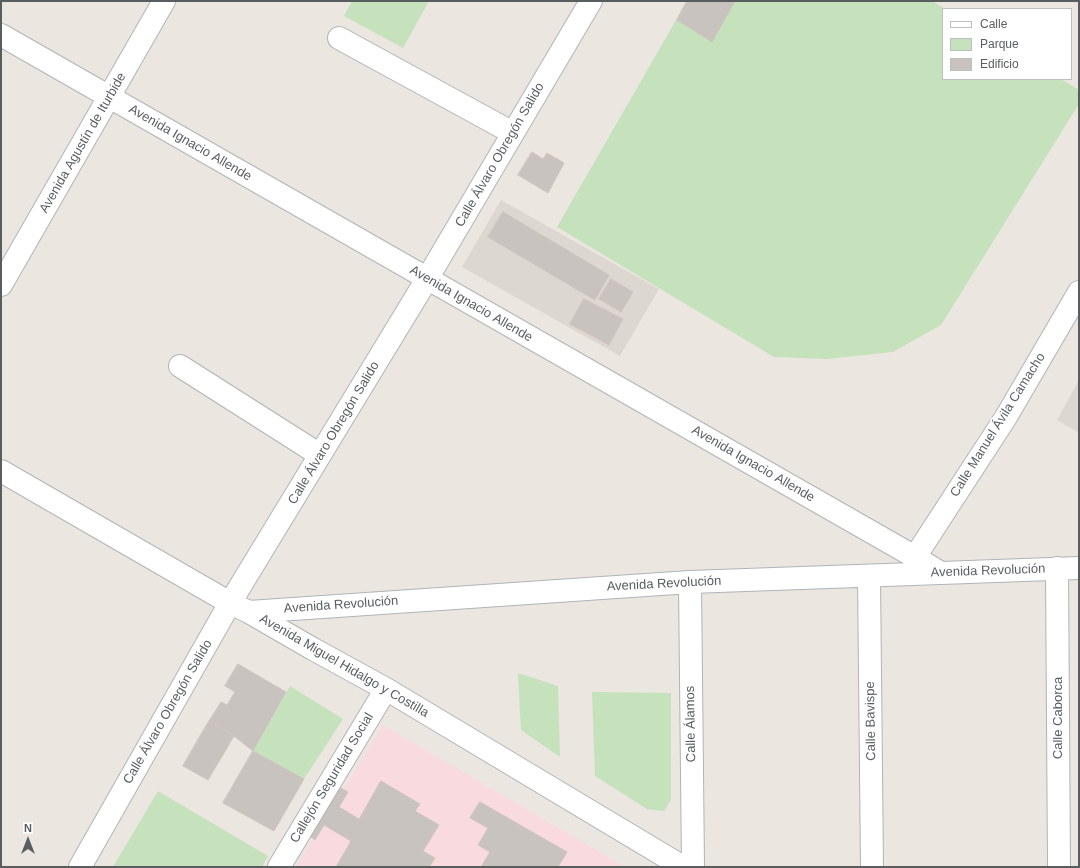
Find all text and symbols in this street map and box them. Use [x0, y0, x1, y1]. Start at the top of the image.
legend [942, 8, 1072, 80]
text: Calle [980, 17, 1007, 31]
text: Parque [980, 37, 1019, 51]
text: Edificio [980, 57, 1019, 71]
street label: Avenida Agustín de Iturbide [36, 70, 130, 216]
street label: Calle Álvaro Obregón Salido [452, 80, 548, 230]
street label: Avenida Ignacio Allende [126, 101, 254, 185]
street label: Avenida Ignacio Allende [407, 262, 535, 346]
street label: Calle Manuel Ávila Camacho [947, 350, 1049, 500]
street label: Calle Álvaro Obregón Salido [285, 359, 383, 507]
street label: Avenida Ignacio Allende [689, 422, 817, 506]
street label: Avenida Revolución [930, 561, 1046, 581]
street label: Avenida Revolución [606, 573, 722, 595]
street label: Avenida Revolución [283, 593, 399, 617]
street label: Avenida Miguel Hidalgo y Costilla [257, 611, 431, 721]
street label: Calle Álvaro Obregón Salido [120, 637, 216, 787]
street label: Calle Caborca [1050, 677, 1066, 759]
street label: Calle Bavispe [863, 681, 879, 761]
street label: Calle Álamos [683, 686, 699, 762]
street label: Callejón Seguridad Social [287, 710, 377, 846]
north arrow [8, 820, 48, 860]
text: N [24, 822, 32, 834]

